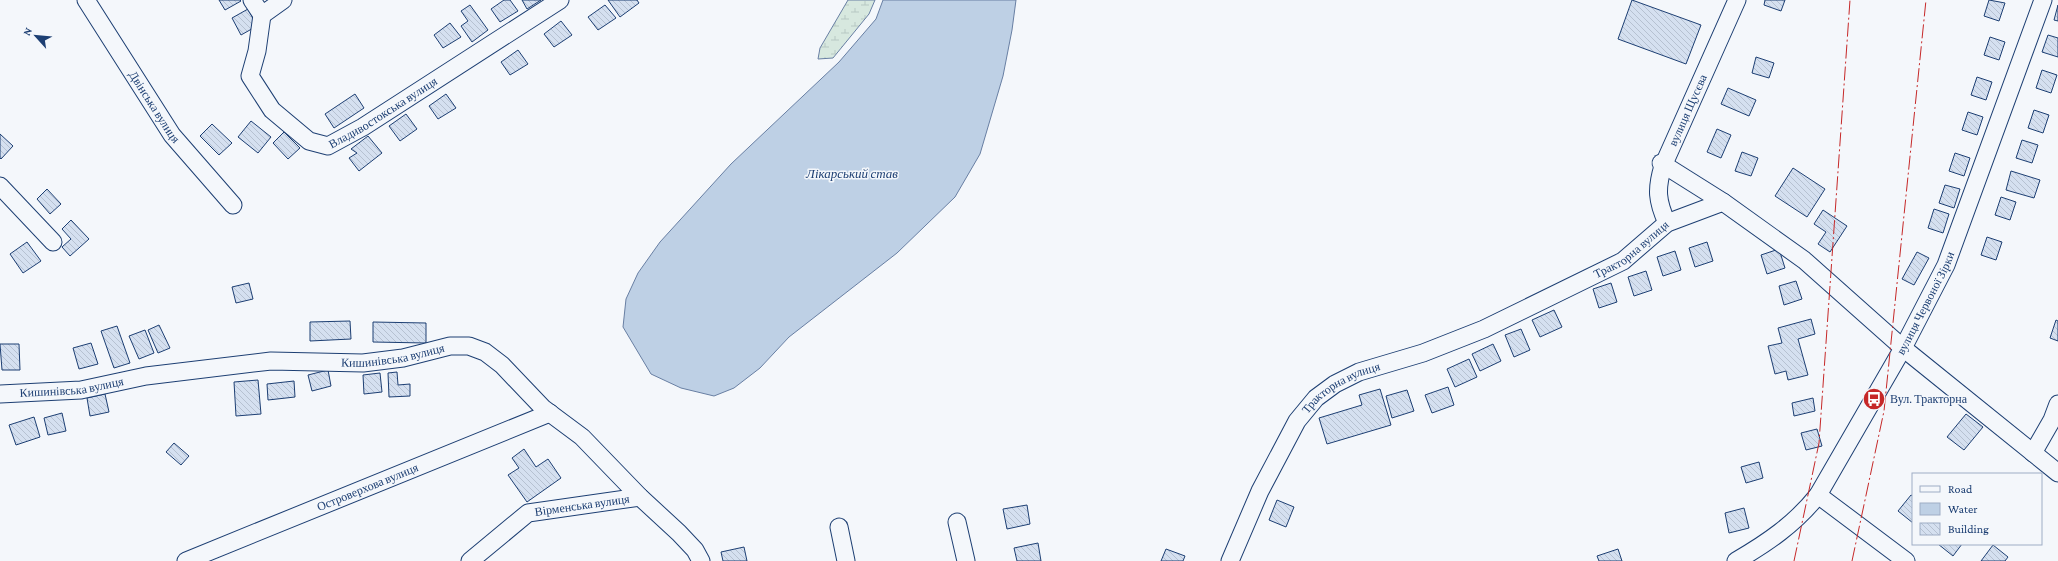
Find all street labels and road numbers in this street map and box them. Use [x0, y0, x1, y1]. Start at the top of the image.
street label: Двінська вулиця [126, 68, 183, 146]
street label: вулиця Щусєва [1666, 72, 1710, 148]
street label: Владивостокська вулиця [326, 74, 440, 151]
street label: Тракторна вулиця [1591, 217, 1672, 281]
street label: вулиця Червоної Зірки [1894, 249, 1957, 357]
street label: Кишинівська вулиця [341, 341, 446, 370]
street label: Тракторна вулиця [1299, 359, 1382, 417]
street label: Кишинівська вулиця [19, 374, 125, 400]
street label: Островерхова вулиця [315, 460, 421, 514]
street label: Вірменська вулиця [534, 491, 631, 519]

